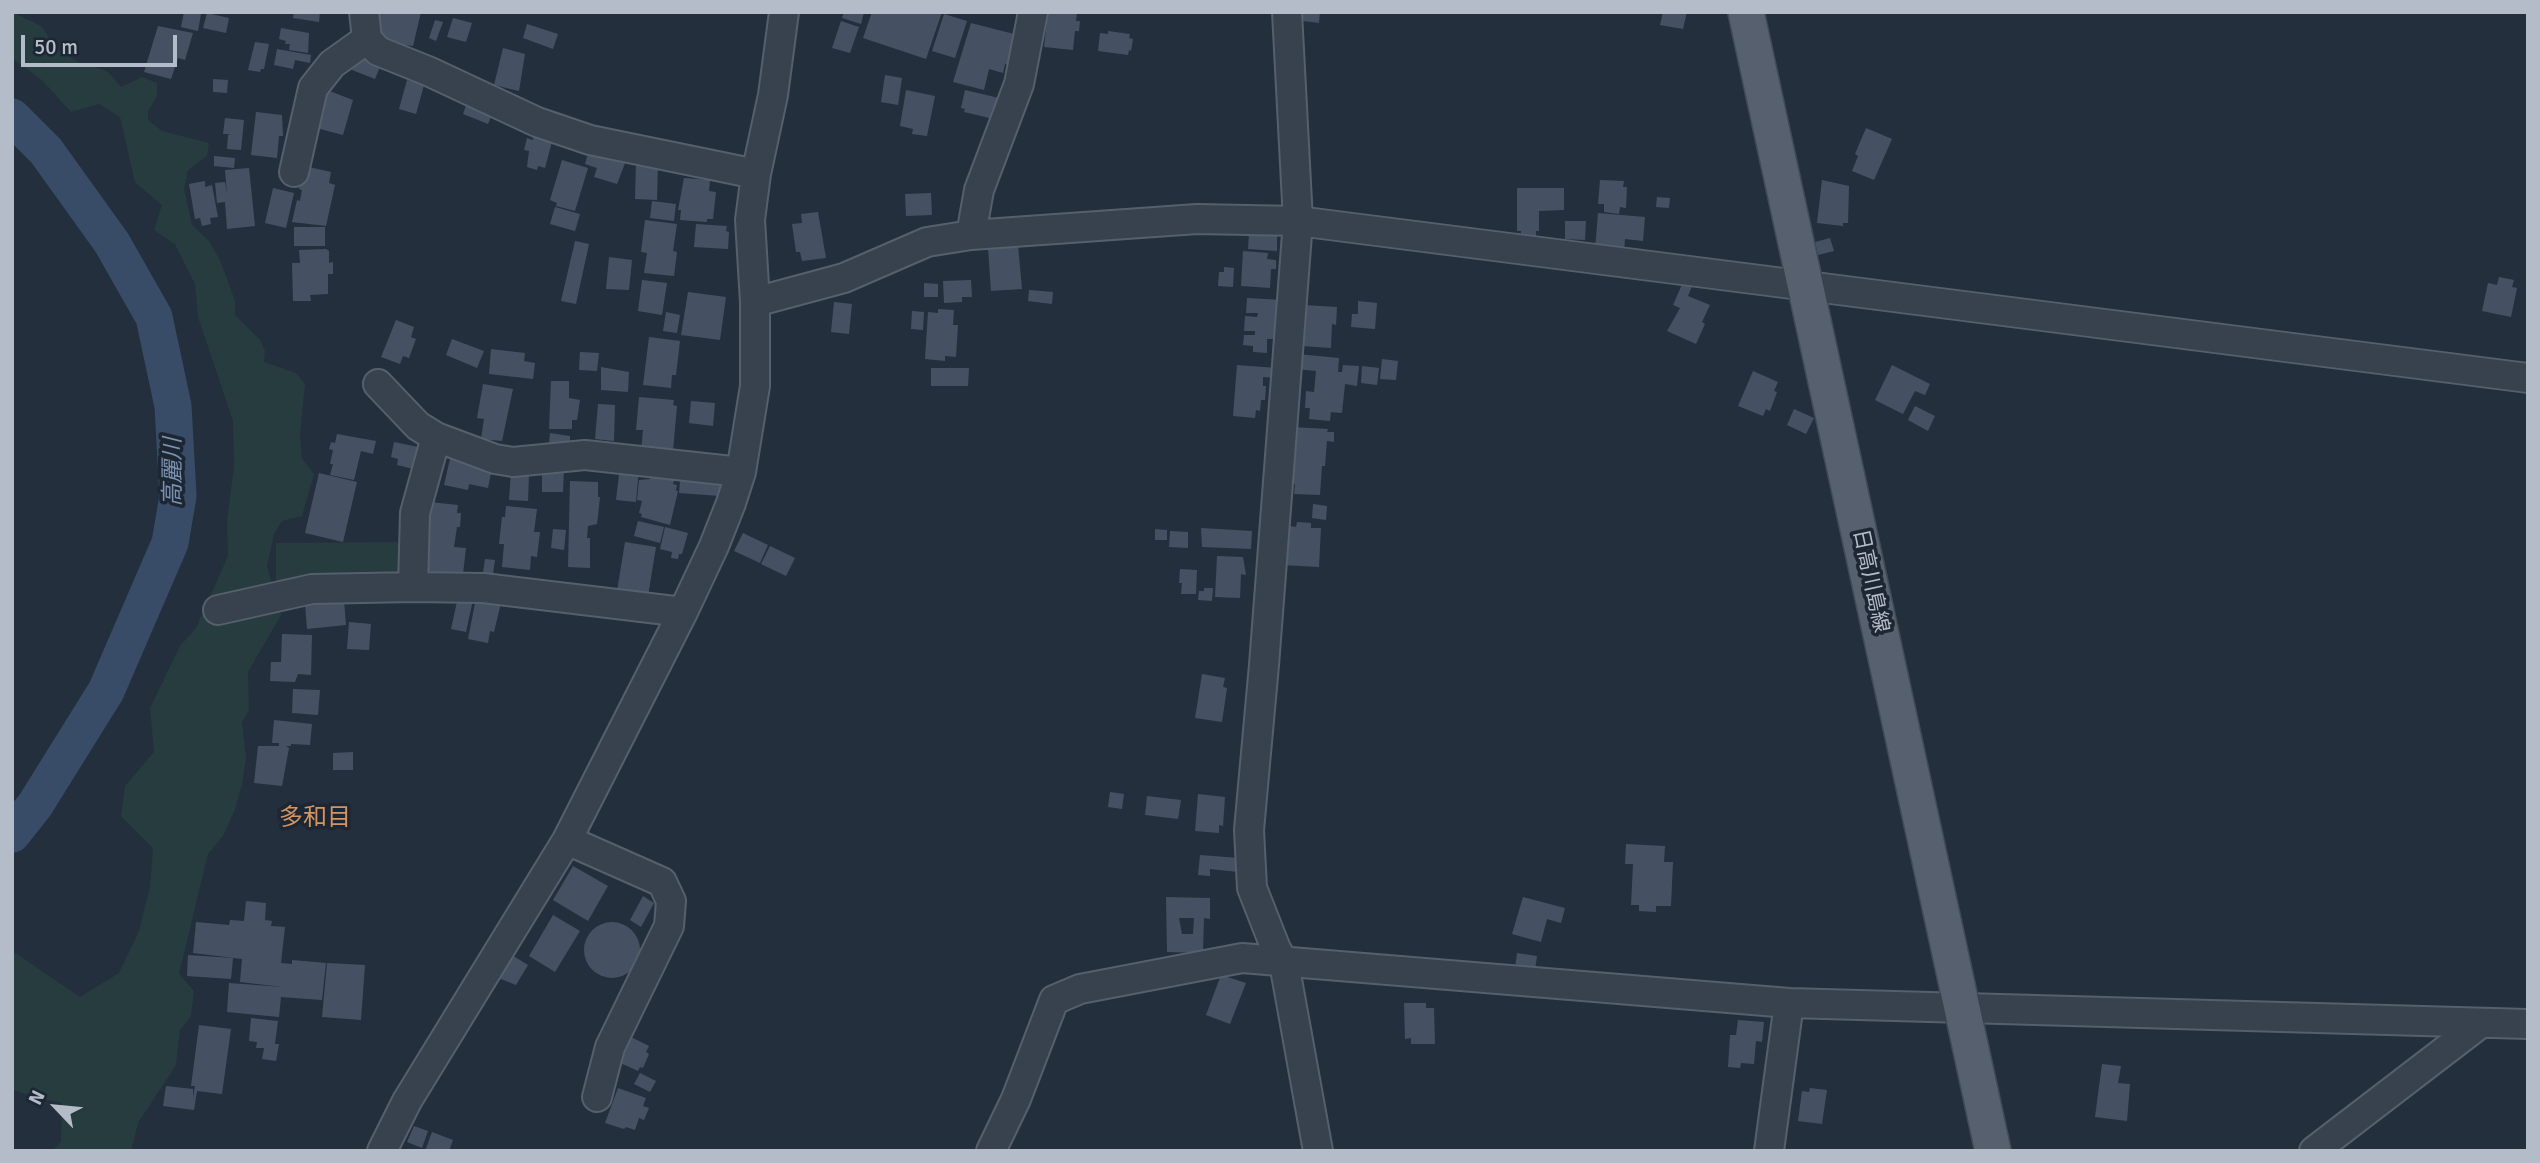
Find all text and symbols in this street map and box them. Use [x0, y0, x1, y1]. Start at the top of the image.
scale bar [24, 21, 180, 65]
text: 50 m [34, 34, 78, 60]
water label: 高麗川 [160, 438, 188, 506]
street label: 日高川島線 [1847, 527, 1893, 635]
district label: 多和目 [279, 805, 351, 833]
north arrow [21, 1072, 91, 1142]
text: N [23, 1087, 51, 1109]

